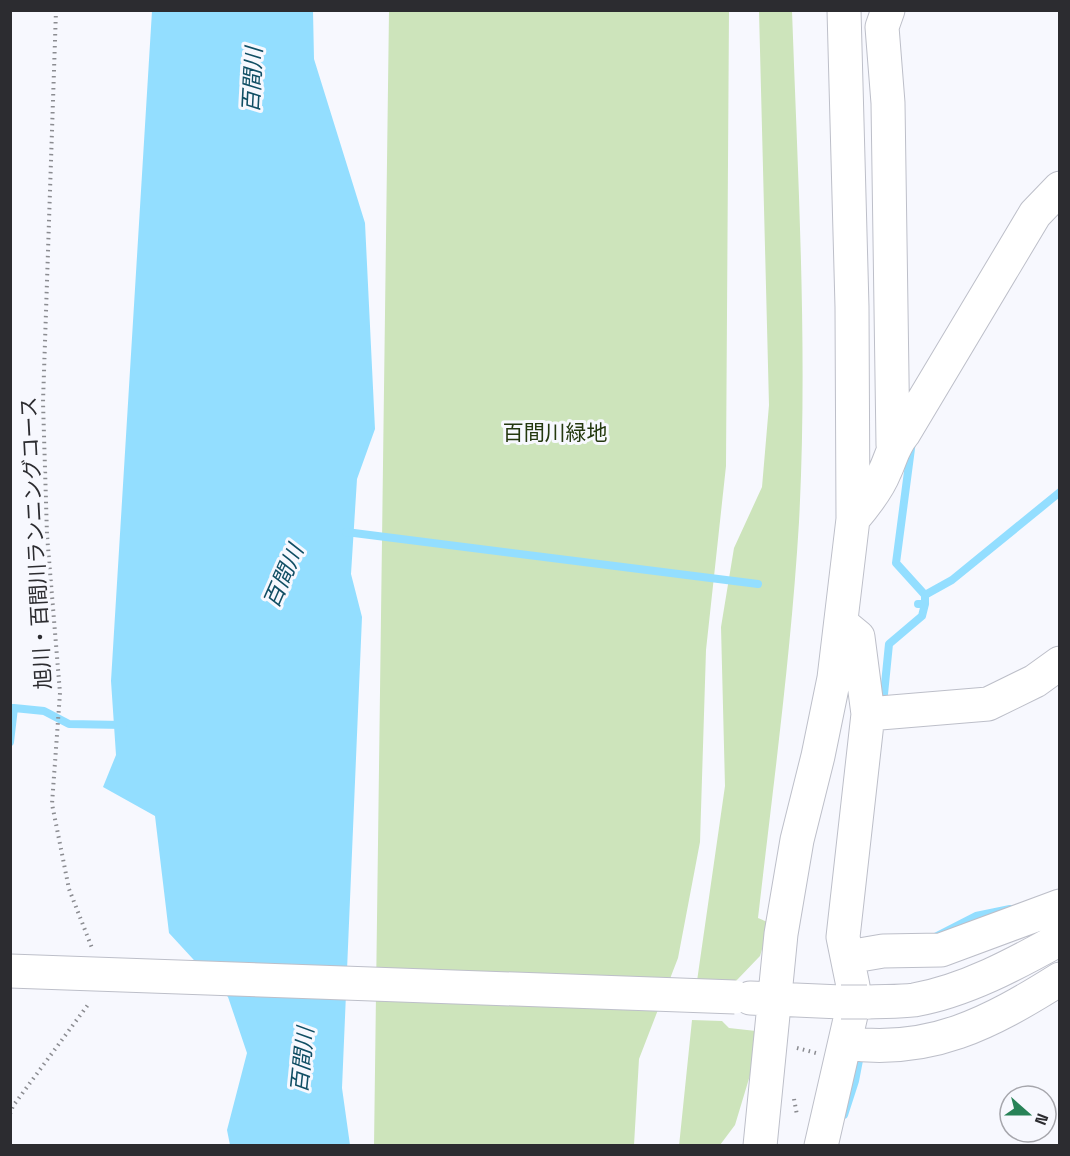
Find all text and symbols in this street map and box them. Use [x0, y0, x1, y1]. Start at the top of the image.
water label: 百間川 [236, 44, 268, 114]
street label: 旭川・百間川ランニングコース [14, 396, 57, 690]
park label: 百間川緑地 [503, 419, 608, 446]
water label: 百間川 [257, 538, 310, 612]
water label: 百間川 [285, 1024, 320, 1094]
north arrow [998, 1084, 1058, 1144]
text: N [1030, 1110, 1053, 1128]

